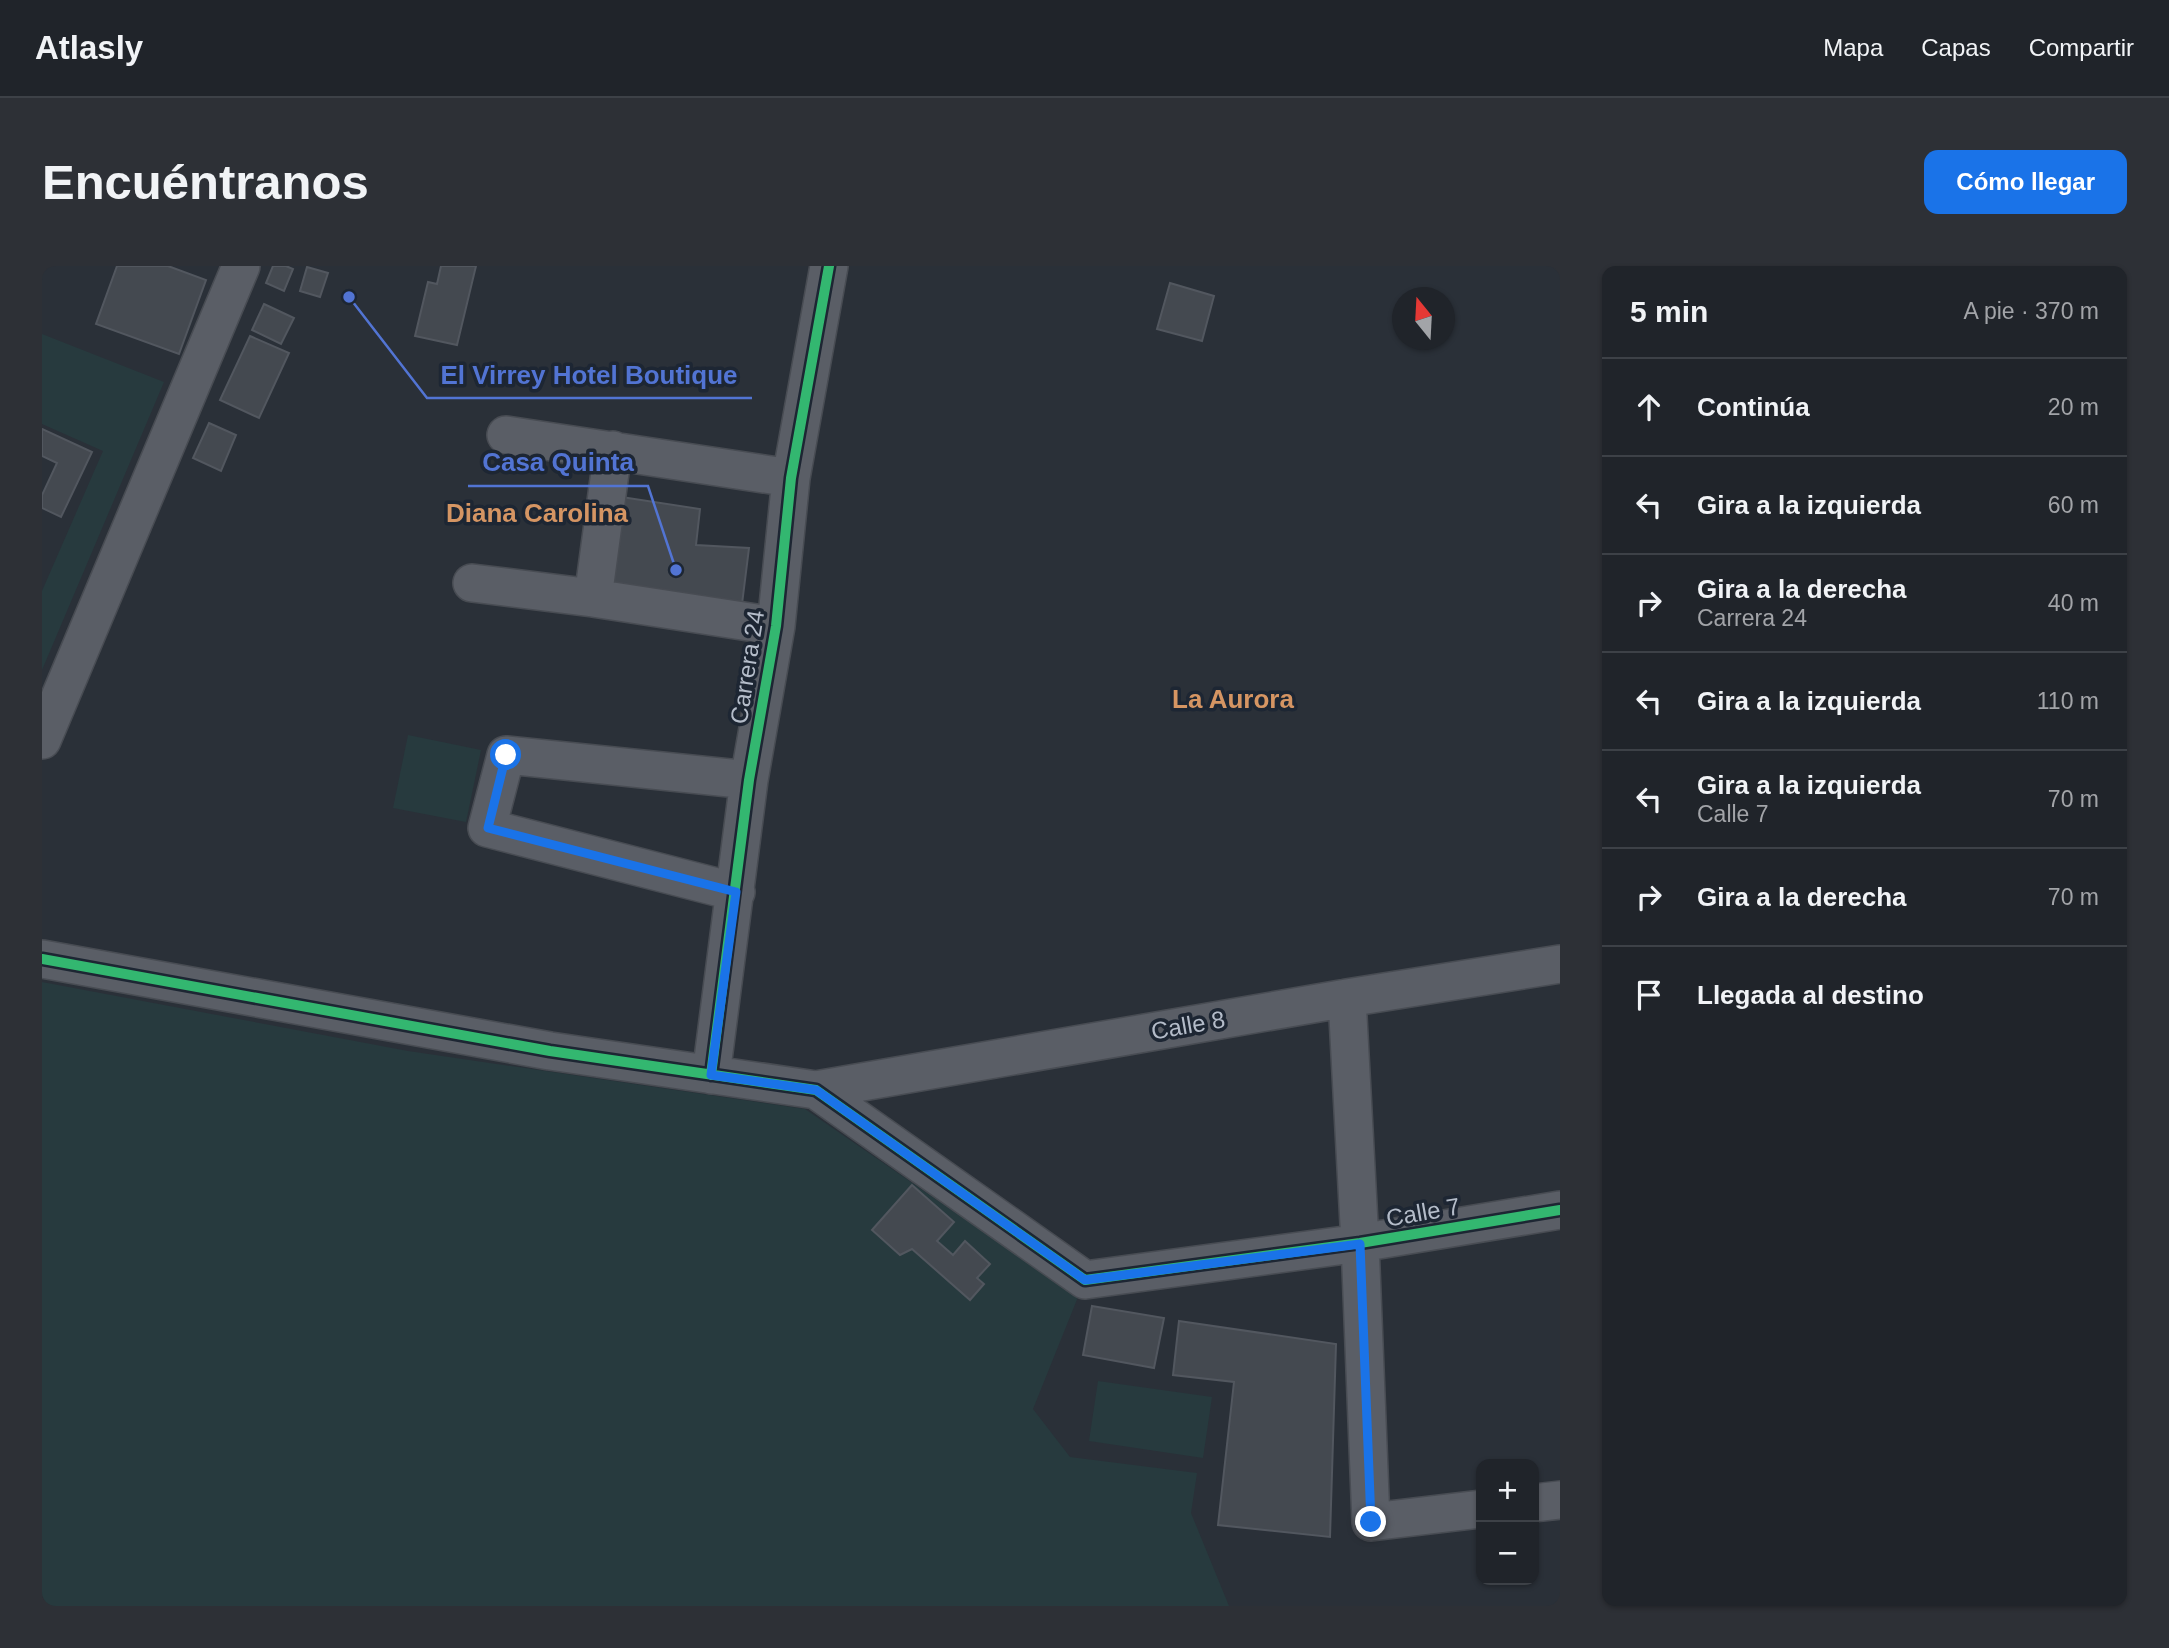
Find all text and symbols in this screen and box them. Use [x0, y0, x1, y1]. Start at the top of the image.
text: Atlasly [35, 29, 143, 66]
text: Mapa [1823, 34, 1883, 61]
text: Capas [1921, 34, 1991, 61]
text: Compartir [2029, 34, 2134, 61]
button: Cómo llegar [1924, 150, 2127, 214]
text: Encuéntranos [42, 155, 369, 209]
north arrow [1392, 287, 1455, 350]
text: 5 min [1630, 295, 1708, 328]
text: A pie · 370 m [1963, 298, 2099, 324]
callout: El Virrey Hotel Boutique [427, 351, 752, 398]
text: El Virrey Hotel Boutique [440, 360, 738, 390]
icon: ahead [1630, 388, 1668, 426]
text: Continúa [1697, 392, 1810, 422]
text: 20 m [2048, 394, 2099, 420]
callout: Casa Quinta [468, 439, 648, 486]
text: Casa Quinta [482, 447, 634, 477]
icon: left [1630, 486, 1668, 524]
text: Gira a la izquierda [1697, 490, 1921, 520]
text: 60 m [2048, 492, 2099, 518]
district label: Diana Carolina [446, 498, 629, 528]
text: Gira a la derecha [1697, 574, 1907, 604]
icon: right [1630, 584, 1668, 622]
text: 40 m [2048, 590, 2099, 616]
text: Carrera 24 [1697, 605, 1807, 631]
street label: Carrera 24 [725, 608, 769, 726]
icon: left [1630, 682, 1668, 720]
district label: La Aurora [1172, 684, 1294, 714]
text: Gira a la izquierda [1697, 686, 1921, 716]
text: 110 m [2037, 688, 2099, 714]
route start [490, 739, 521, 770]
text: Gira a la izquierda [1697, 770, 1921, 800]
icon: left [1630, 780, 1668, 818]
text: 70 m [2048, 786, 2099, 812]
text: Calle 7 [1697, 801, 1769, 827]
icon: right [1630, 878, 1668, 916]
text: Gira a la derecha [1697, 882, 1907, 912]
text: 70 m [2048, 884, 2099, 910]
icon: arrive [1630, 976, 1668, 1014]
text: Llegada al destino [1697, 980, 1924, 1010]
street label: Calle 8 [1149, 1005, 1227, 1045]
street label: Calle 7 [1384, 1192, 1462, 1232]
map controls [1476, 1459, 1539, 1585]
button: + [1476, 1459, 1539, 1522]
route end [1355, 1506, 1386, 1537]
button: − [1476, 1522, 1539, 1585]

